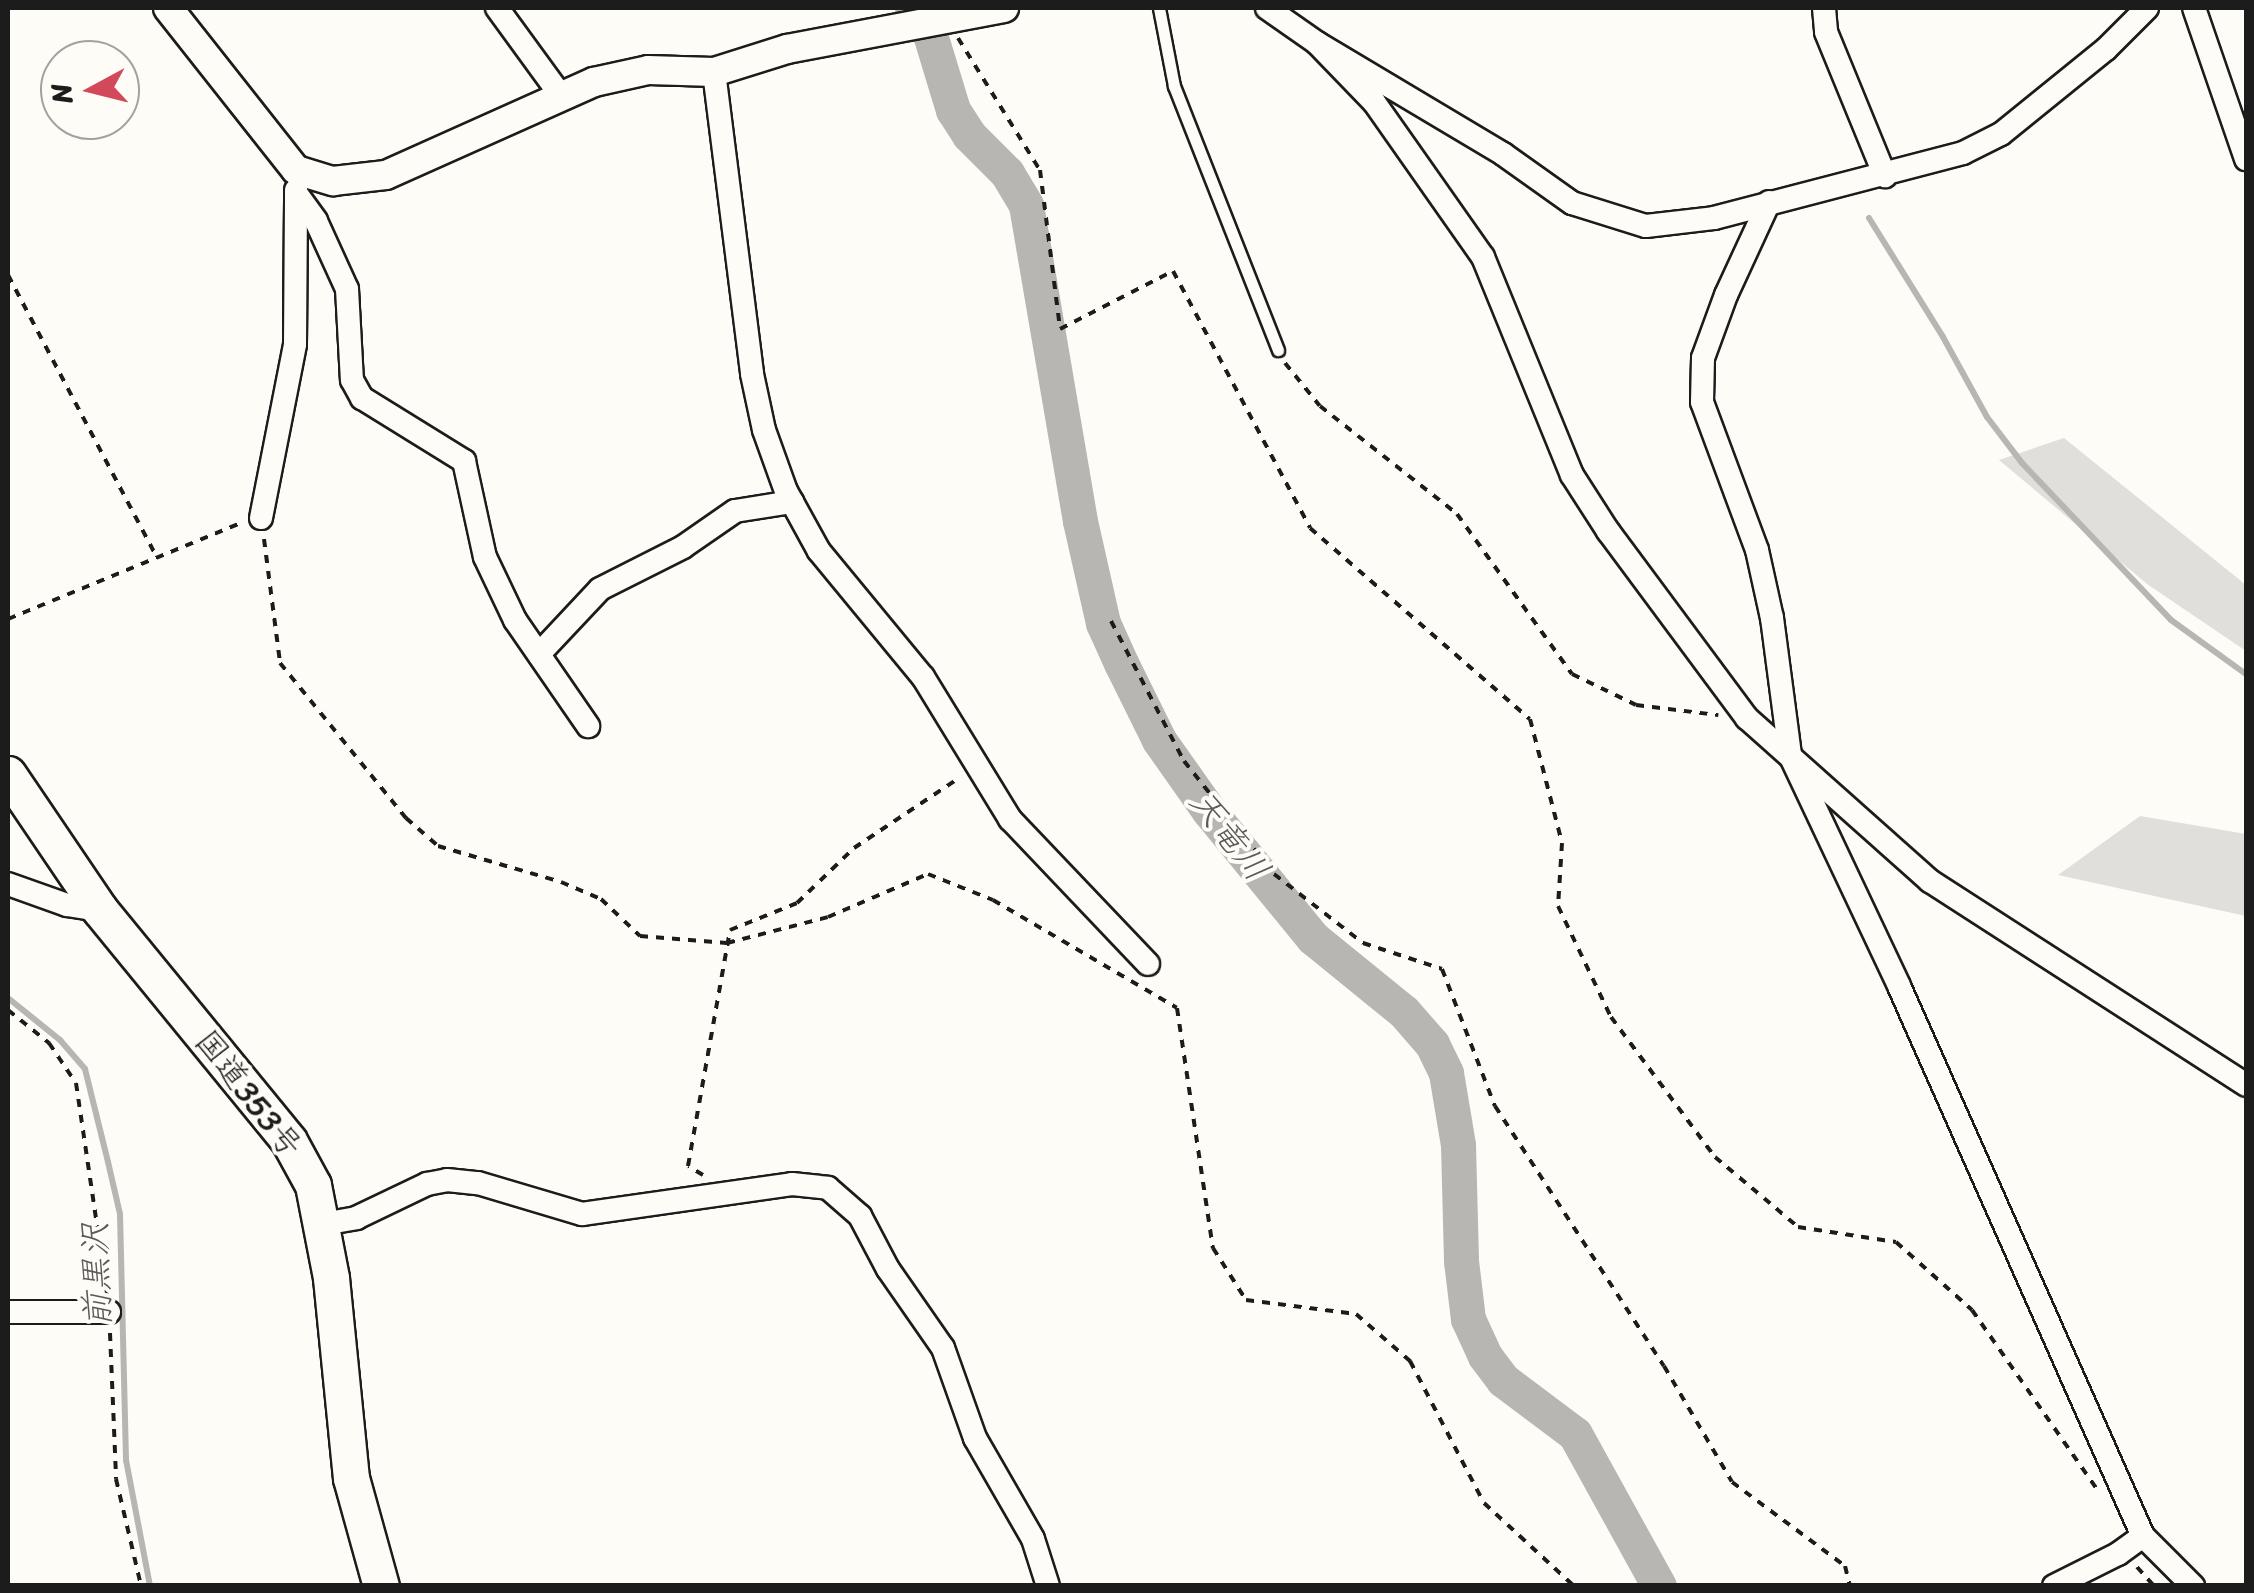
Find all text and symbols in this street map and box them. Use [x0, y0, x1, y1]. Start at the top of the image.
north arrow [40, 40, 140, 140]
text: N [36, 81, 87, 106]
water label: 天竜川 [1181, 781, 1279, 889]
street label: 国道353号 [186, 1023, 310, 1165]
water label: 前黒沢 [73, 1222, 119, 1328]

